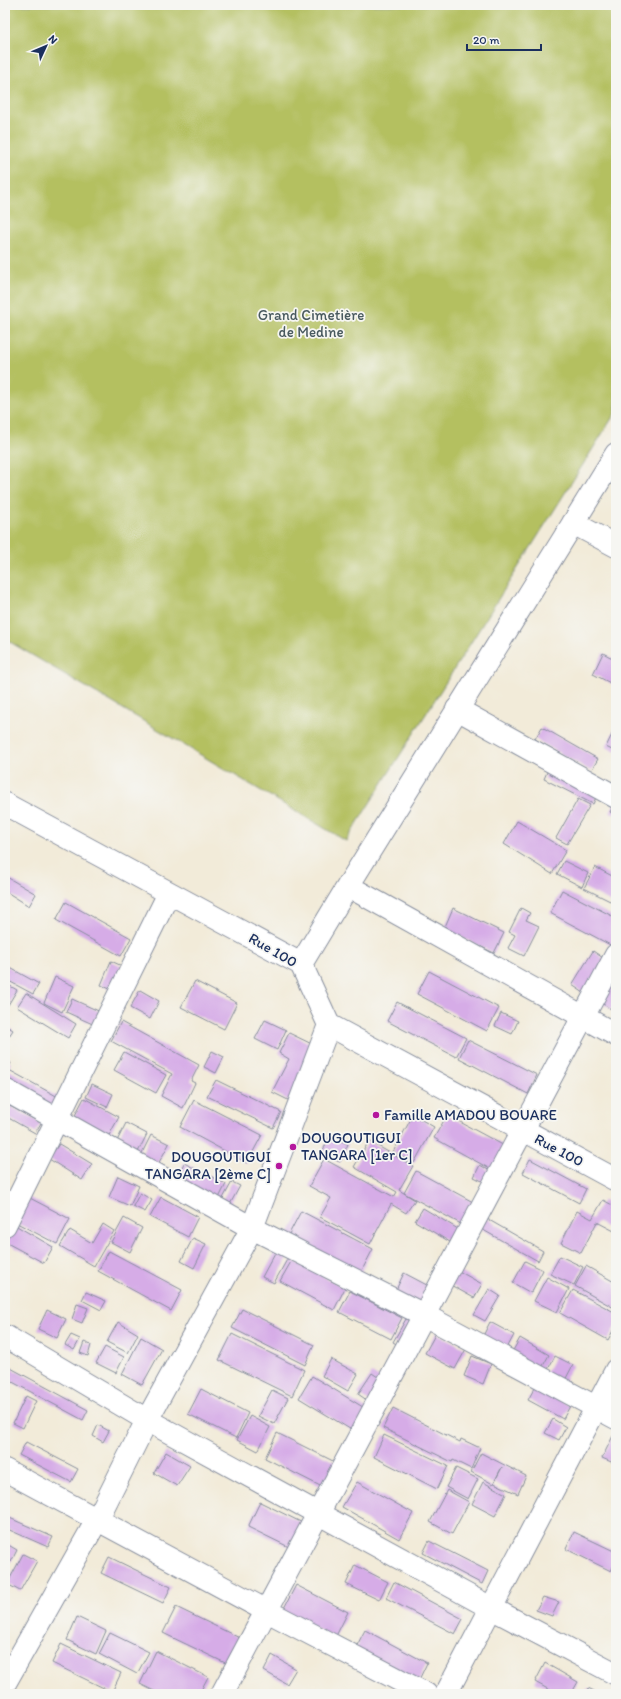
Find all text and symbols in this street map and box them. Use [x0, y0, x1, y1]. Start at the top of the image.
north arrow [26, 26, 66, 66]
scale bar [467, 26, 541, 52]
text: N [46, 32, 60, 47]
text: 20 m [473, 33, 500, 47]
park label: Grand Cimetière de Medine [258, 306, 364, 341]
street label: Rue 100 [245, 929, 301, 971]
place label: Famille AMADOU BOUARE [384, 1106, 557, 1124]
marker: Famille AMADOU BOUARE [371, 1110, 381, 1120]
place label: DOUGOUTIGUI TANGARA [1er C] [301, 1129, 412, 1164]
street label: Rue 100 [531, 1130, 587, 1170]
marker: DOUGOUTIGUI TANGARA [1er C] [288, 1142, 298, 1152]
place label: DOUGOUTIGUI TANGARA [2ème C] [145, 1148, 271, 1183]
marker: DOUGOUTIGUI TANGARA [2ème C] [274, 1161, 284, 1171]

